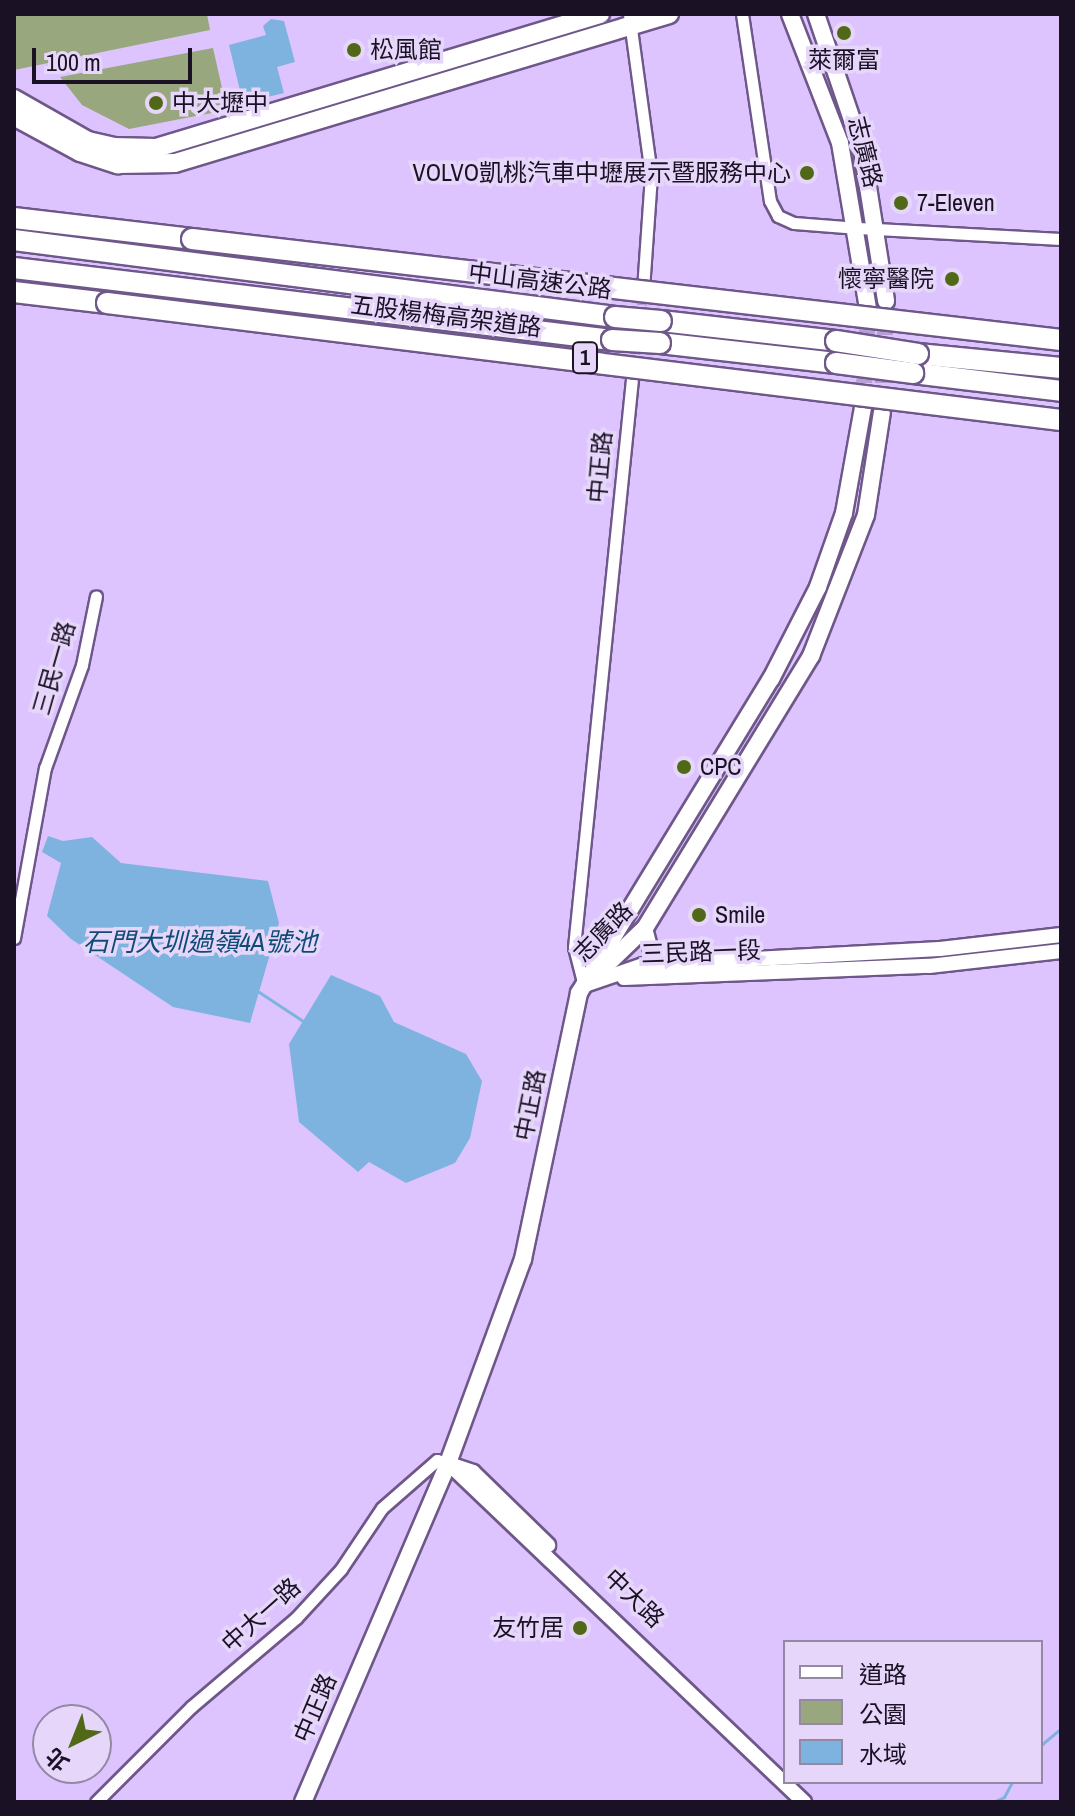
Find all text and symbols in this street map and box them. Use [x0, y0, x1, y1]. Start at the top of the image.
marker: 萊爾富 [835, 24, 853, 42]
scale bar [36, 32, 196, 82]
place label: 松風館 [370, 36, 442, 64]
marker: 松風館 [345, 41, 363, 59]
text: 100 m [46, 46, 101, 78]
place label: 萊爾富 [808, 46, 880, 74]
place label: 中大壢中 [172, 89, 268, 117]
marker: 中大壢中 [147, 94, 165, 112]
street label: 志廣路 [842, 114, 888, 190]
place label: VOLVO凱桃汽車中壢展示暨服務中心 [413, 159, 791, 187]
marker: VOLVO凱桃汽車中壢展示暨服務中心 [798, 164, 816, 182]
place label: 7-Eleven [917, 189, 995, 217]
marker: 7-Eleven [892, 194, 910, 212]
street label: 中山高速公路 [467, 258, 613, 304]
place label: 懷寧醫院 [838, 265, 934, 293]
marker: 懷寧醫院 [941, 268, 963, 290]
street label: 五股楊梅高架道路 [349, 290, 543, 342]
road number: 1 [571, 340, 599, 376]
street label: 中正路 [583, 430, 617, 504]
street label: 三民一路 [27, 618, 81, 718]
place label: CPC [700, 753, 742, 781]
marker: CPC [675, 758, 693, 776]
street label: 志廣路 [568, 896, 638, 968]
place label: Smile [715, 901, 765, 929]
marker: Smile [690, 906, 708, 924]
water label: 石門大圳過嶺4A號池 [83, 926, 317, 958]
street label: 三民路一段 [641, 936, 761, 968]
street label: 中正路 [509, 1067, 551, 1143]
street label: 中大路 [598, 1563, 670, 1633]
street label: 中大一路 [216, 1572, 306, 1658]
place label: 友竹居 [492, 1614, 564, 1642]
marker: 友竹居 [571, 1619, 589, 1637]
legend [783, 1640, 1043, 1784]
text: 道路 [859, 1658, 907, 1690]
street label: 中正路 [288, 1669, 342, 1747]
text: 公園 [859, 1698, 907, 1730]
north arrow [32, 1704, 112, 1784]
text: 水域 [859, 1738, 907, 1770]
text: 北 [39, 1742, 75, 1779]

